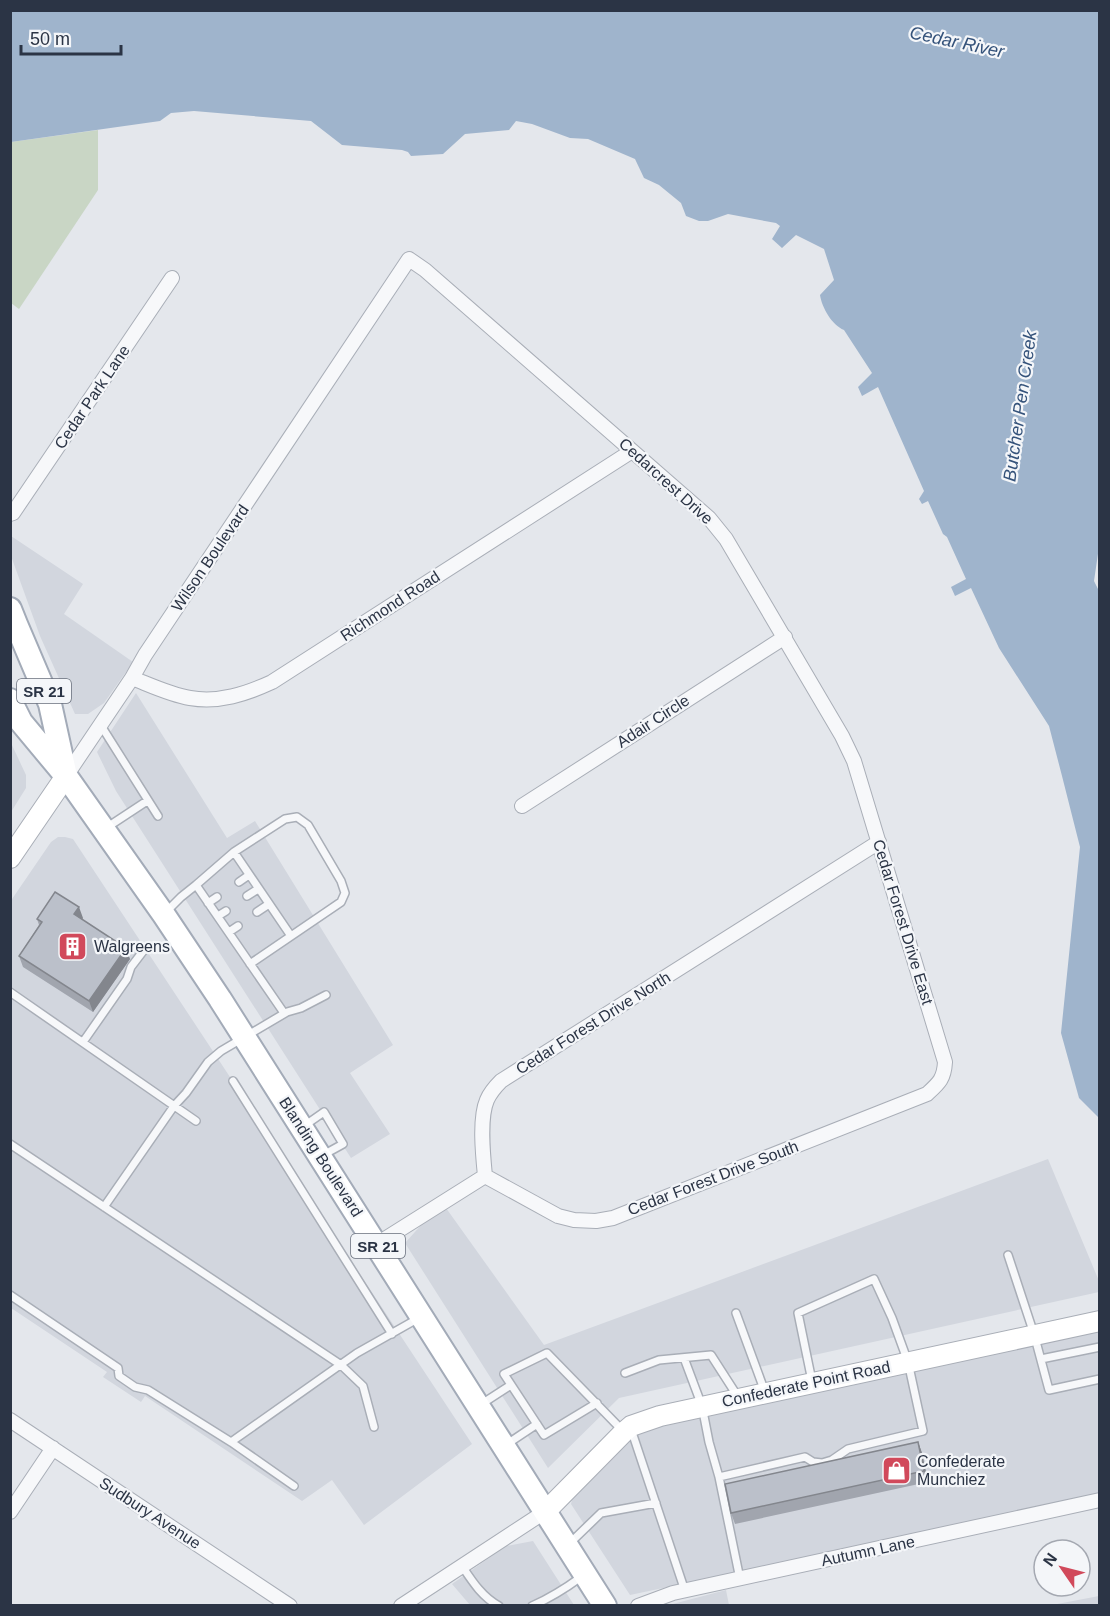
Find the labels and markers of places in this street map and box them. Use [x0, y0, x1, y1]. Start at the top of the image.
building icon: Walgreens [57, 930, 89, 962]
place label: Walgreens [94, 938, 170, 955]
place label: Confederate Munchiez [917, 1453, 1005, 1488]
shop icon: Confederate Munchiez [880, 1454, 912, 1486]

